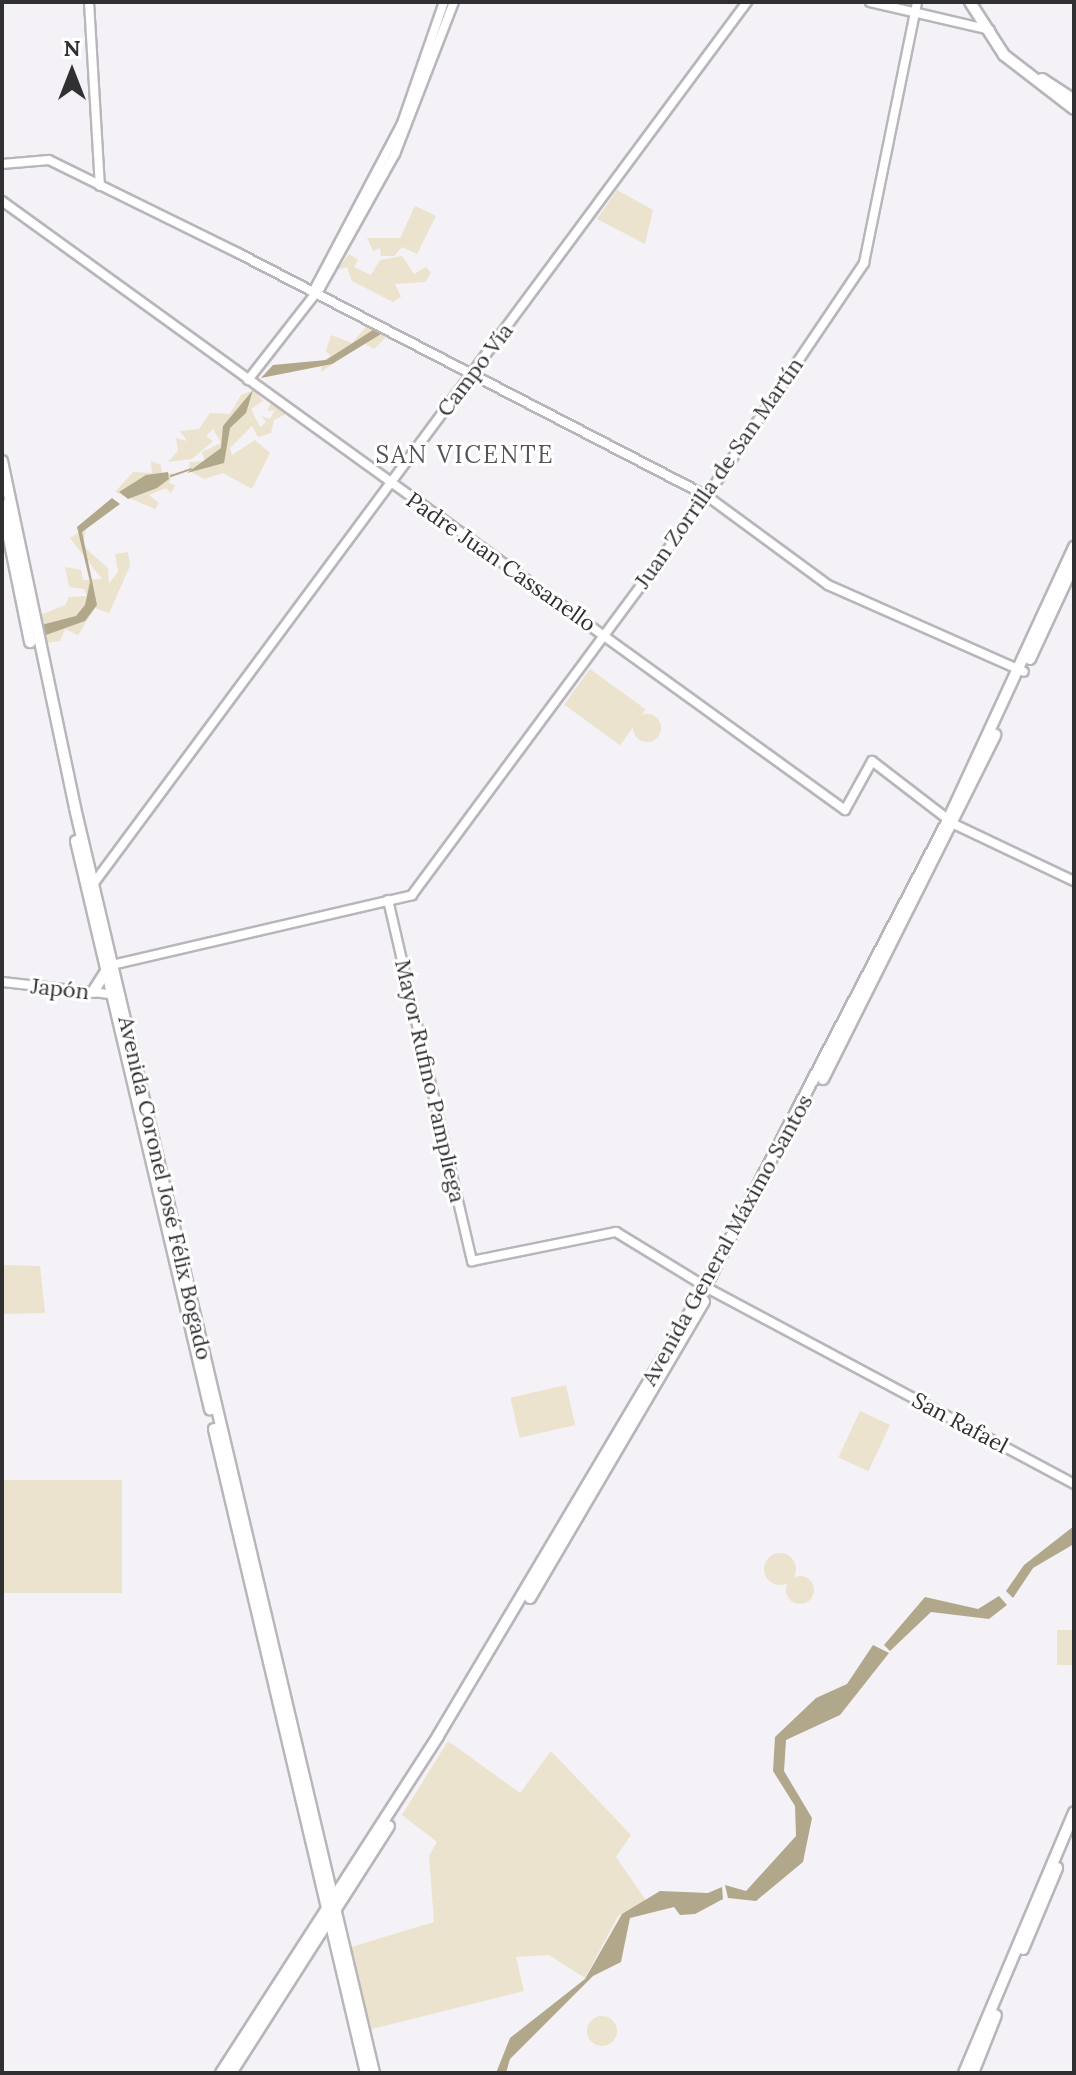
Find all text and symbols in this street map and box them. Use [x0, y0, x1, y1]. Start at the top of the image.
north arrow [32, 32, 112, 112]
text: N [63, 34, 81, 62]
street label: Campo Vía [431, 318, 519, 422]
street label: Juan Zorrilla de San Martín [629, 353, 809, 593]
district label: SAN VICENTE [375, 441, 555, 469]
street label: Padre Juan Cassanello [401, 487, 601, 637]
street label: Mayor Rufino Pampliega [389, 957, 471, 1205]
street label: Japón [29, 973, 91, 1005]
street label: Avenida Coronel José Félix Bogado [113, 1014, 217, 1362]
street label: Avenida General Máximo Santos [636, 1090, 818, 1390]
street label: San Rafael [908, 1387, 1012, 1459]

